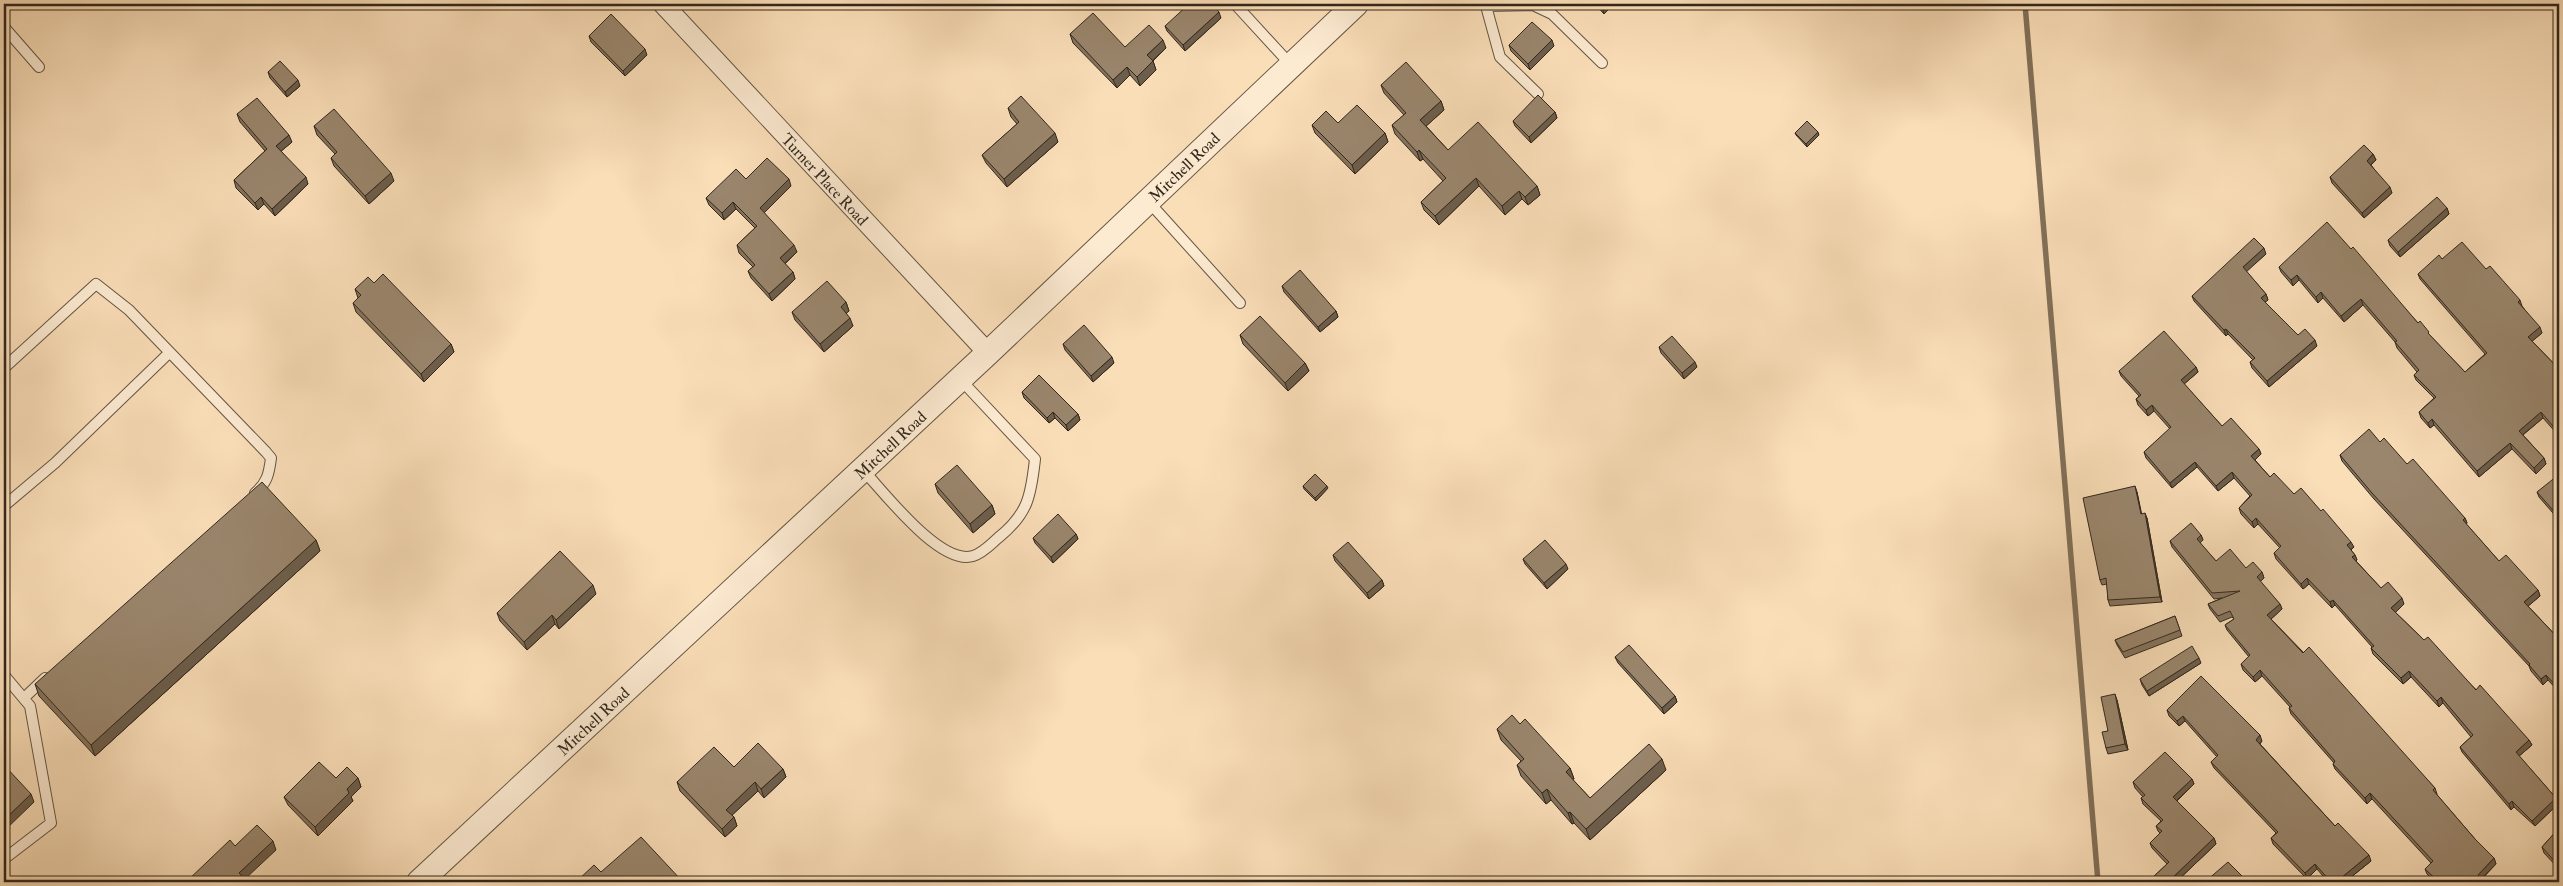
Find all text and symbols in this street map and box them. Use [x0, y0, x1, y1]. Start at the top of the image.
street label: Turner Place Road [776, 129, 872, 230]
street label: Mitchell Road [1145, 129, 1225, 207]
street label: Mitchell Road [850, 407, 931, 484]
street label: Mitchell Road [553, 683, 634, 760]

